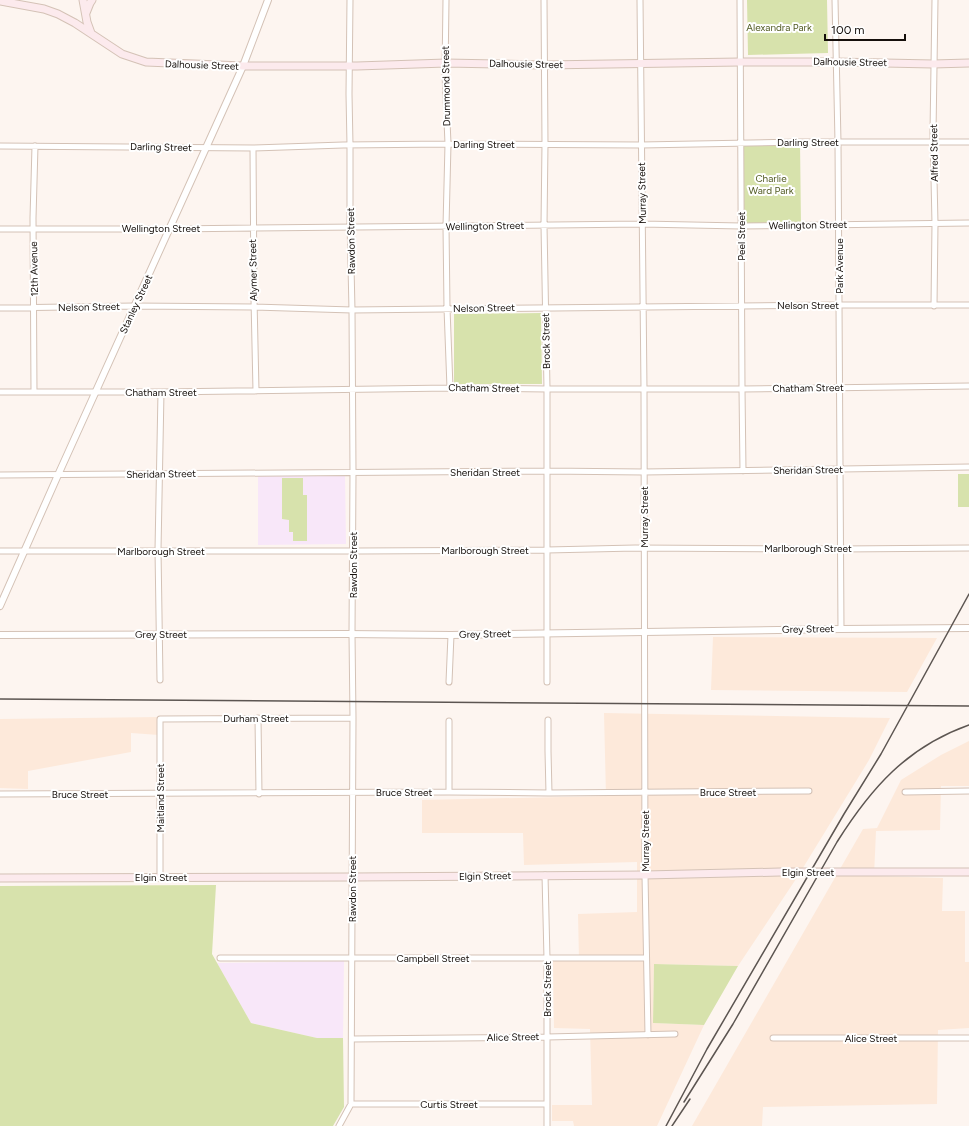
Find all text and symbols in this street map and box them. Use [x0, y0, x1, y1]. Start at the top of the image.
scale bar [825, 16, 905, 42]
park label: Alexandra Park [746, 21, 812, 34]
text: 100 m [831, 23, 865, 37]
street label: Drummond Street [439, 45, 453, 126]
street label: Dalhousie Street [813, 55, 887, 69]
street label: Dalhousie Street [165, 57, 239, 73]
street label: Dalhousie Street [489, 57, 563, 71]
street label: Alfred Street [927, 124, 941, 182]
street label: Darling Street [777, 136, 839, 149]
street label: Darling Street [453, 138, 515, 151]
street label: Darling Street [130, 140, 192, 154]
street label: Murray Street [635, 162, 649, 224]
park label: Charlie Ward Park [748, 172, 794, 197]
street label: Rawdon Street [344, 207, 358, 274]
street label: Peel Street [735, 211, 748, 261]
street label: Wellington Street [769, 218, 848, 232]
street label: Wellington Street [446, 219, 525, 233]
street label: Wellington Street [122, 222, 200, 235]
street label: Park Avenue [833, 238, 846, 294]
street label: Alymer Street [246, 239, 260, 301]
street label: 12th Avenue [27, 241, 41, 297]
street label: Stanley Street [117, 272, 155, 336]
street label: Nelson Street [777, 299, 839, 312]
street label: Nelson Street [58, 300, 120, 314]
street label: Nelson Street [453, 301, 515, 315]
street label: Brock Street [539, 313, 553, 369]
street label: Chatham Street [448, 381, 520, 395]
street label: Chatham Street [772, 381, 844, 395]
street label: Chatham Street [125, 386, 197, 399]
street label: Sheridan Street [773, 463, 843, 477]
street label: Sheridan Street [450, 466, 520, 479]
street label: Sheridan Street [126, 467, 196, 481]
street label: Murray Street [638, 486, 651, 548]
street label: Rawdon Street [347, 531, 360, 598]
street label: Marlborough Street [764, 542, 852, 555]
street label: Marlborough Street [441, 544, 529, 557]
street label: Marlborough Street [117, 545, 205, 558]
street label: Grey Street [782, 622, 834, 636]
street label: Grey Street [459, 627, 511, 641]
street label: Grey Street [135, 628, 187, 641]
street label: Durham Street [223, 712, 289, 725]
street label: Maitland Street [154, 763, 167, 832]
street label: Bruce Street [376, 786, 432, 799]
street label: Bruce Street [700, 786, 756, 799]
street label: Bruce Street [52, 788, 108, 801]
street label: Murray Street [639, 810, 652, 872]
street label: Rawdon Street [346, 855, 359, 922]
street label: Elgin Street [782, 866, 834, 879]
street label: Elgin Street [459, 869, 512, 883]
street label: Elgin Street [135, 871, 187, 884]
street label: Campbell Street [397, 952, 470, 965]
street label: Brock Street [541, 961, 554, 1017]
street label: Alice Street [487, 1030, 540, 1044]
street label: Alice Street [845, 1032, 898, 1045]
street label: Curtis Street [420, 1098, 478, 1111]

